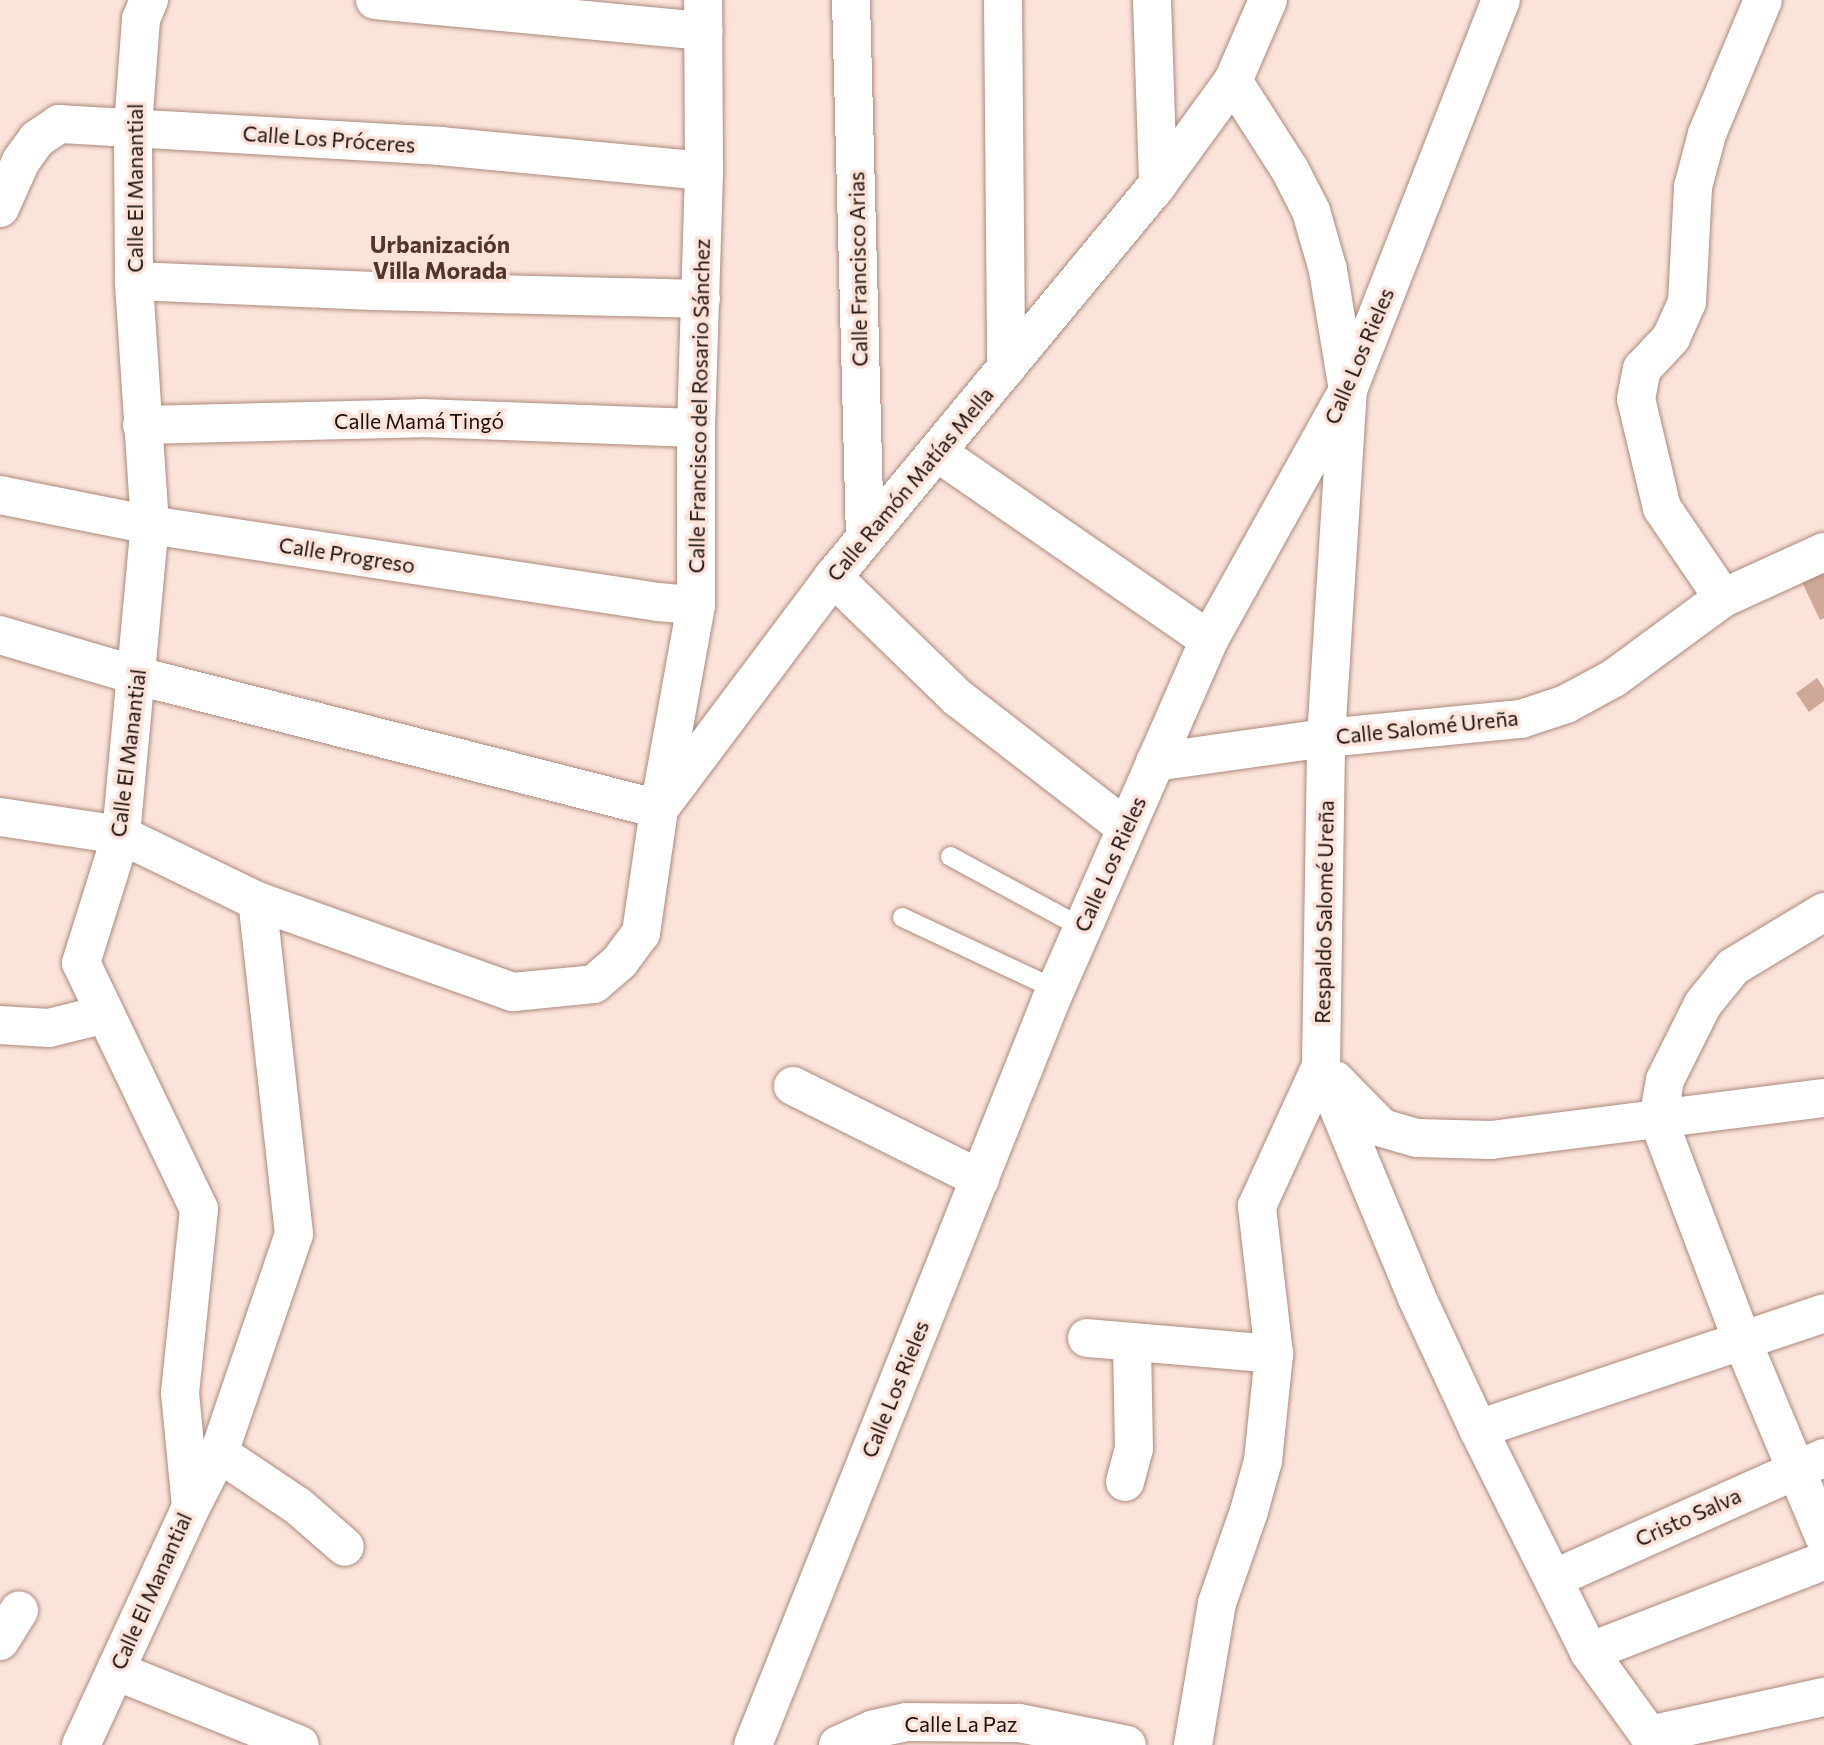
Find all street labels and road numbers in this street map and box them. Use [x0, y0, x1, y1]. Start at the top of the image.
street label: Calle El Manantial [122, 103, 148, 273]
street label: Calle Los Próceres [242, 120, 416, 158]
street label: Calle Francisco Arias [844, 171, 872, 367]
street label: Calle Francisco del Rosario Sánchez [683, 238, 715, 574]
street label: Calle Los Rieles [1319, 284, 1399, 428]
street label: Calle Ramón Matías Mella [822, 382, 998, 586]
street label: Calle Mamá Tingó [334, 408, 504, 434]
street label: Calle Progreso [277, 532, 417, 578]
street label: Calle El Manantial [105, 667, 151, 839]
street label: Calle Salomé Ureña [1335, 705, 1519, 749]
street label: Calle Los Rieles [1069, 792, 1151, 936]
street label: Respaldo Salomé Ureña [1309, 800, 1339, 1024]
street label: Calle Los Rieles [856, 1317, 934, 1461]
street label: Cristo Salva [1631, 1483, 1745, 1551]
street label: Calle El Manantial [105, 1509, 197, 1673]
street label: Calle La Paz [905, 1711, 1017, 1737]

